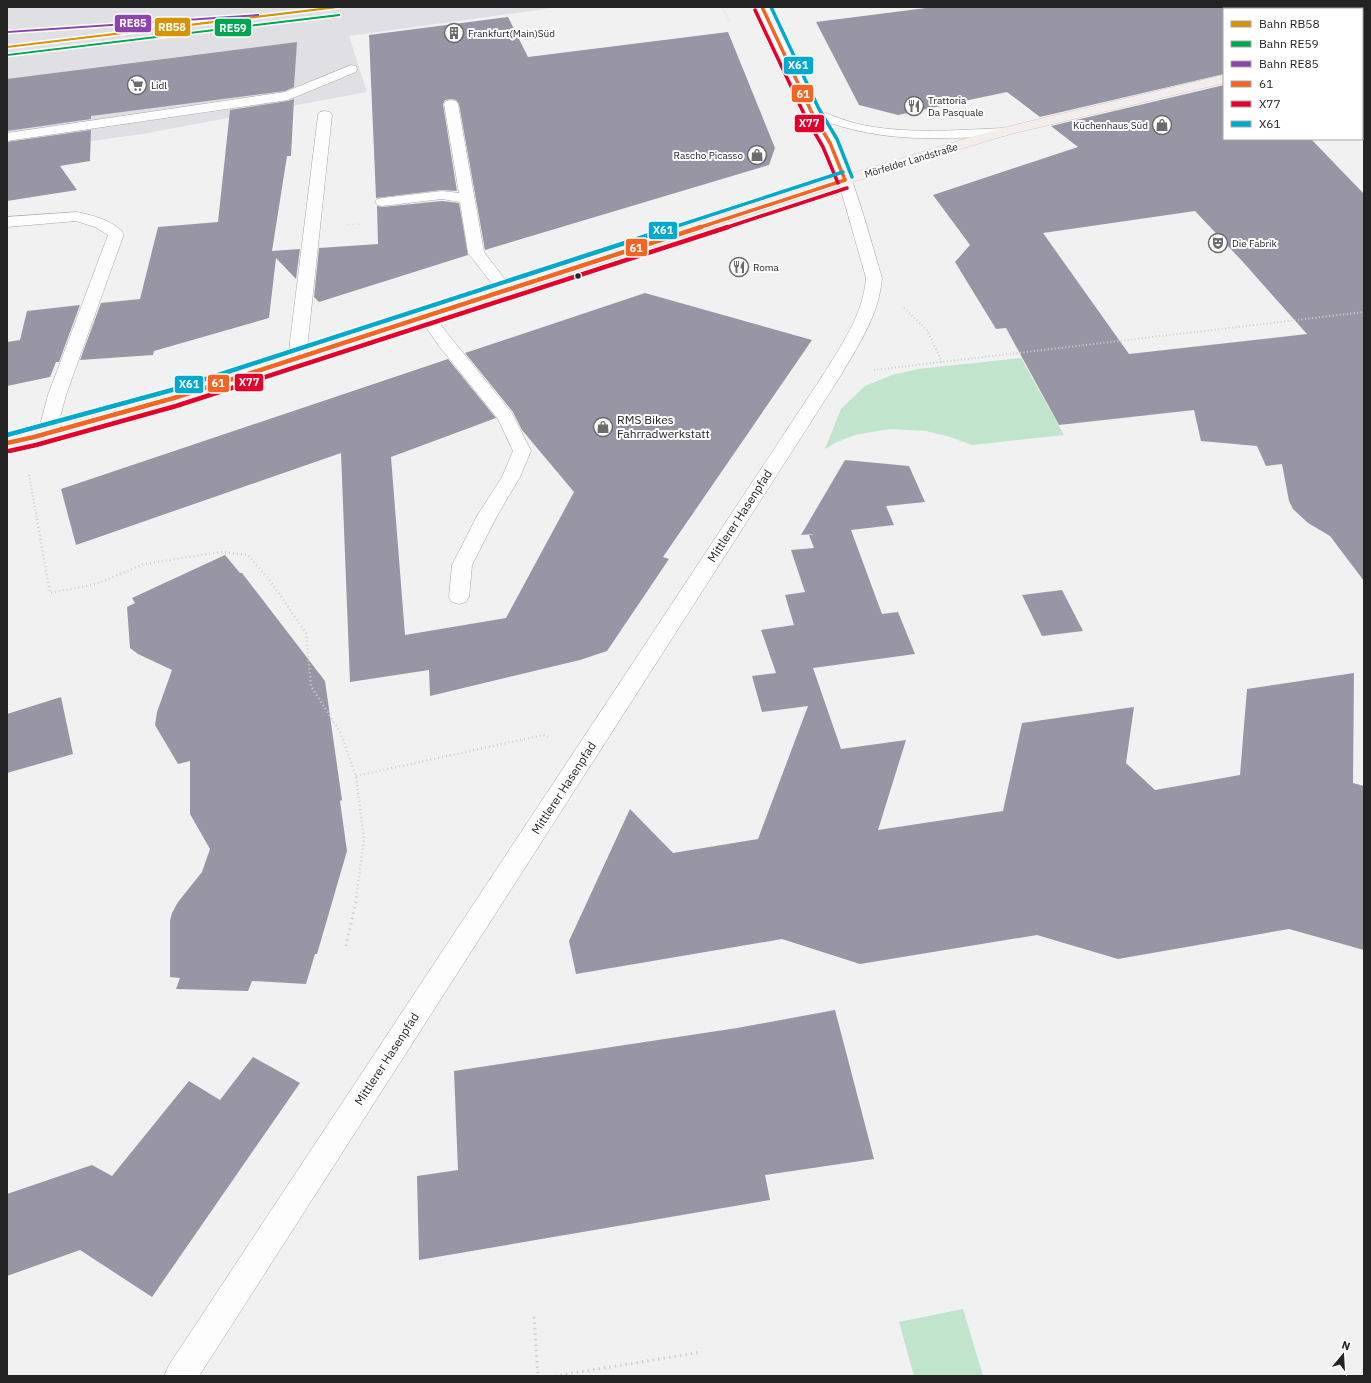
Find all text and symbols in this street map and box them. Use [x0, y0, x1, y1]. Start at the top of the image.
legend [1223, 8, 1363, 140]
line badge: RE85 [114, 14, 152, 33]
text: RE85 [119, 16, 147, 30]
text: Bahn RB58 [1259, 16, 1320, 31]
line badge: RB58 [154, 17, 191, 37]
line badge: RE59 [214, 18, 252, 37]
text: RB58 [158, 20, 186, 34]
text: RE59 [219, 21, 247, 35]
building icon: Frankfurt(Main)Süd [443, 22, 465, 44]
place label: Frankfurt(Main)Süd [468, 27, 555, 40]
text: Bahn RE59 [1259, 36, 1319, 51]
line badge: X61 [783, 56, 814, 75]
text: Bahn RE85 [1259, 56, 1319, 71]
text: X61 [788, 58, 809, 72]
supermarket icon: Lidl [126, 74, 148, 96]
text: 61 [1259, 76, 1273, 91]
place label: Lidl [151, 79, 167, 92]
line badge: 61 [791, 84, 814, 103]
text: 61 [796, 87, 810, 101]
place label: Trattoria Da Pasquale [928, 94, 984, 119]
restaurant icon: Trattoria Da Pasquale [903, 95, 925, 117]
text: X77 [1259, 96, 1281, 111]
line badge: X77 [794, 114, 825, 133]
shop icon: Küchenhaus Süd [1151, 114, 1173, 136]
text: X77 [799, 116, 820, 130]
text: X61 [1259, 116, 1281, 131]
place label: Küchenhaus Süd [1073, 119, 1148, 132]
street label: Mörfelder Landstraße [863, 140, 960, 181]
shop icon: Rascho Picasso [746, 144, 768, 166]
place label: Rascho Picasso [674, 149, 743, 162]
line badge: X61 [648, 221, 678, 240]
text: X61 [653, 223, 674, 237]
theatre icon: Die Fabrik [1207, 232, 1229, 254]
place label: Die Fabrik [1232, 237, 1278, 250]
line badge: 61 [625, 238, 648, 257]
text: 61 [629, 241, 643, 255]
restaurant icon: Roma [728, 256, 750, 278]
place label: Roma [753, 261, 780, 274]
unlabelled marker [573, 271, 583, 281]
line badge: X77 [234, 373, 264, 392]
line badge: 61 [207, 374, 230, 393]
line badge: X61 [174, 375, 204, 394]
text: X77 [239, 375, 260, 389]
text: 61 [211, 376, 225, 390]
text: X61 [179, 377, 200, 391]
place label: RMS Bikes Fahrradwerkstatt [617, 412, 710, 441]
shop icon: RMS Bikes Fahrradwerkstatt [592, 416, 614, 438]
street label: Mittlerer Hasenpfad [704, 467, 775, 565]
street label: Mittlerer Hasenpfad [528, 739, 599, 837]
street label: Mittlerer Hasenpfad [351, 1010, 422, 1108]
north arrow [1323, 1335, 1363, 1375]
text: N [1340, 1338, 1352, 1353]

